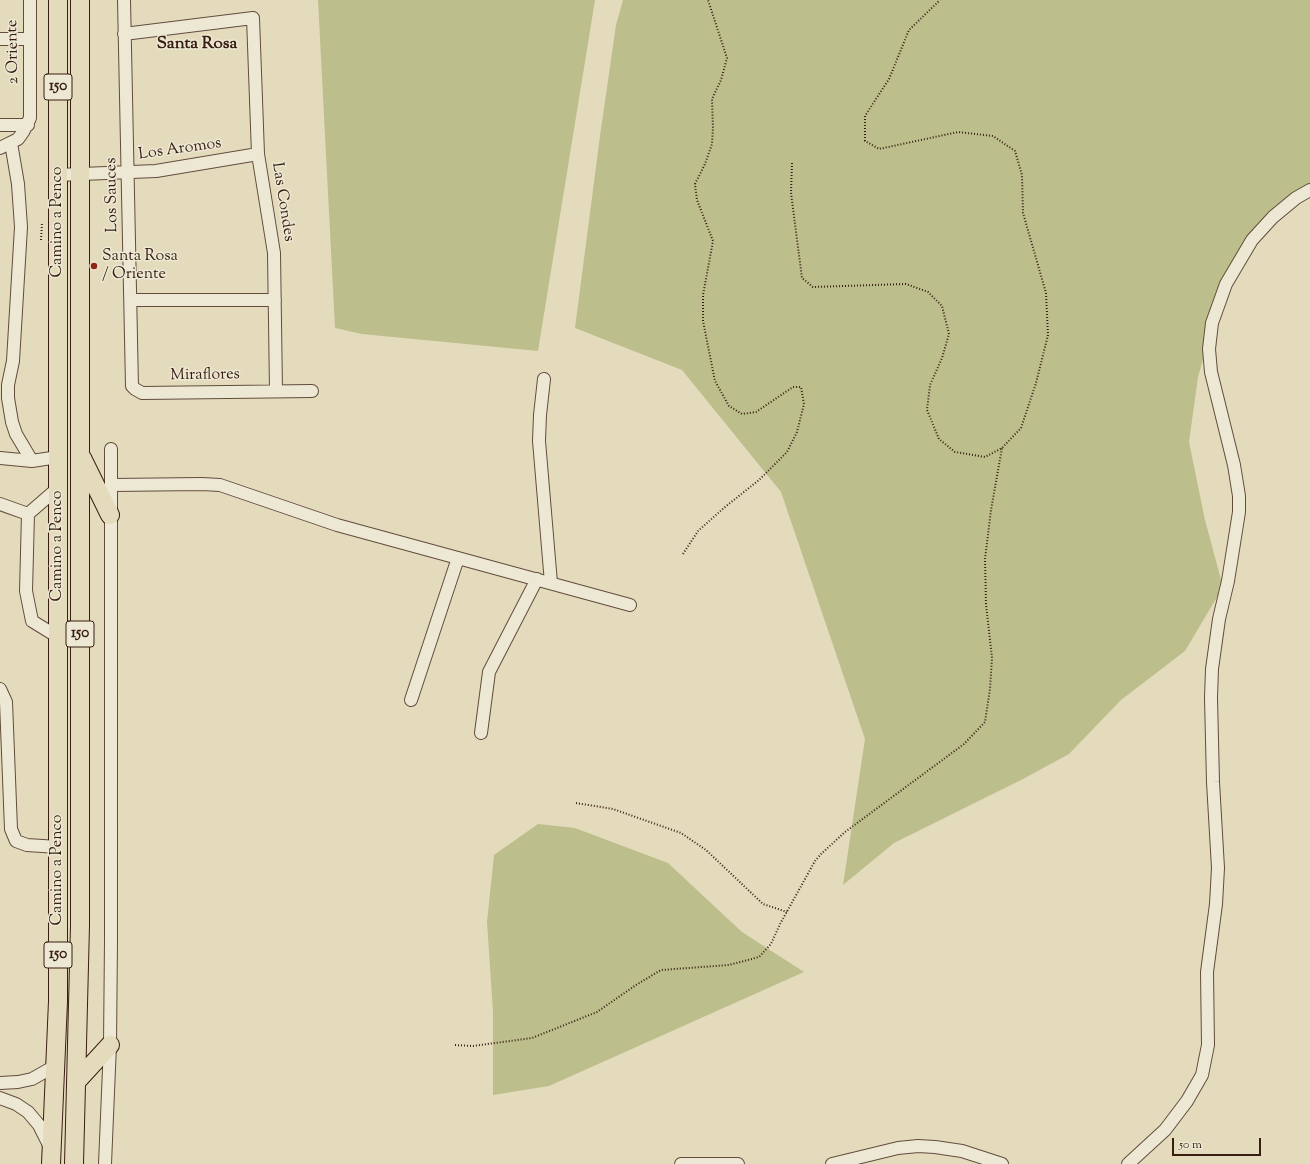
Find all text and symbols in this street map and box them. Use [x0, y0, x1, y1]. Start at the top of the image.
street label: 2 Oriente [4, 19, 24, 85]
district label: Santa Rosa [157, 35, 237, 55]
road number: 150 [44, 74, 72, 100]
street label: Los Aromos [137, 135, 223, 165]
street label: Los Sauces [103, 157, 123, 233]
street label: Las Condes [266, 161, 298, 243]
street label: Camino a Penco [48, 166, 68, 278]
place label: Santa Rosa / Oriente [102, 247, 178, 285]
marker: Santa Rosa / Oriente [89, 261, 99, 271]
street label: Miraflores [170, 366, 240, 386]
street label: Camino a Penco [48, 490, 68, 602]
road number: 150 [66, 621, 94, 647]
street label: Camino a Penco [48, 814, 68, 926]
road number: 150 [44, 942, 72, 968]
scale bar [1174, 1130, 1263, 1156]
text: 50 m [1179, 1136, 1202, 1154]

